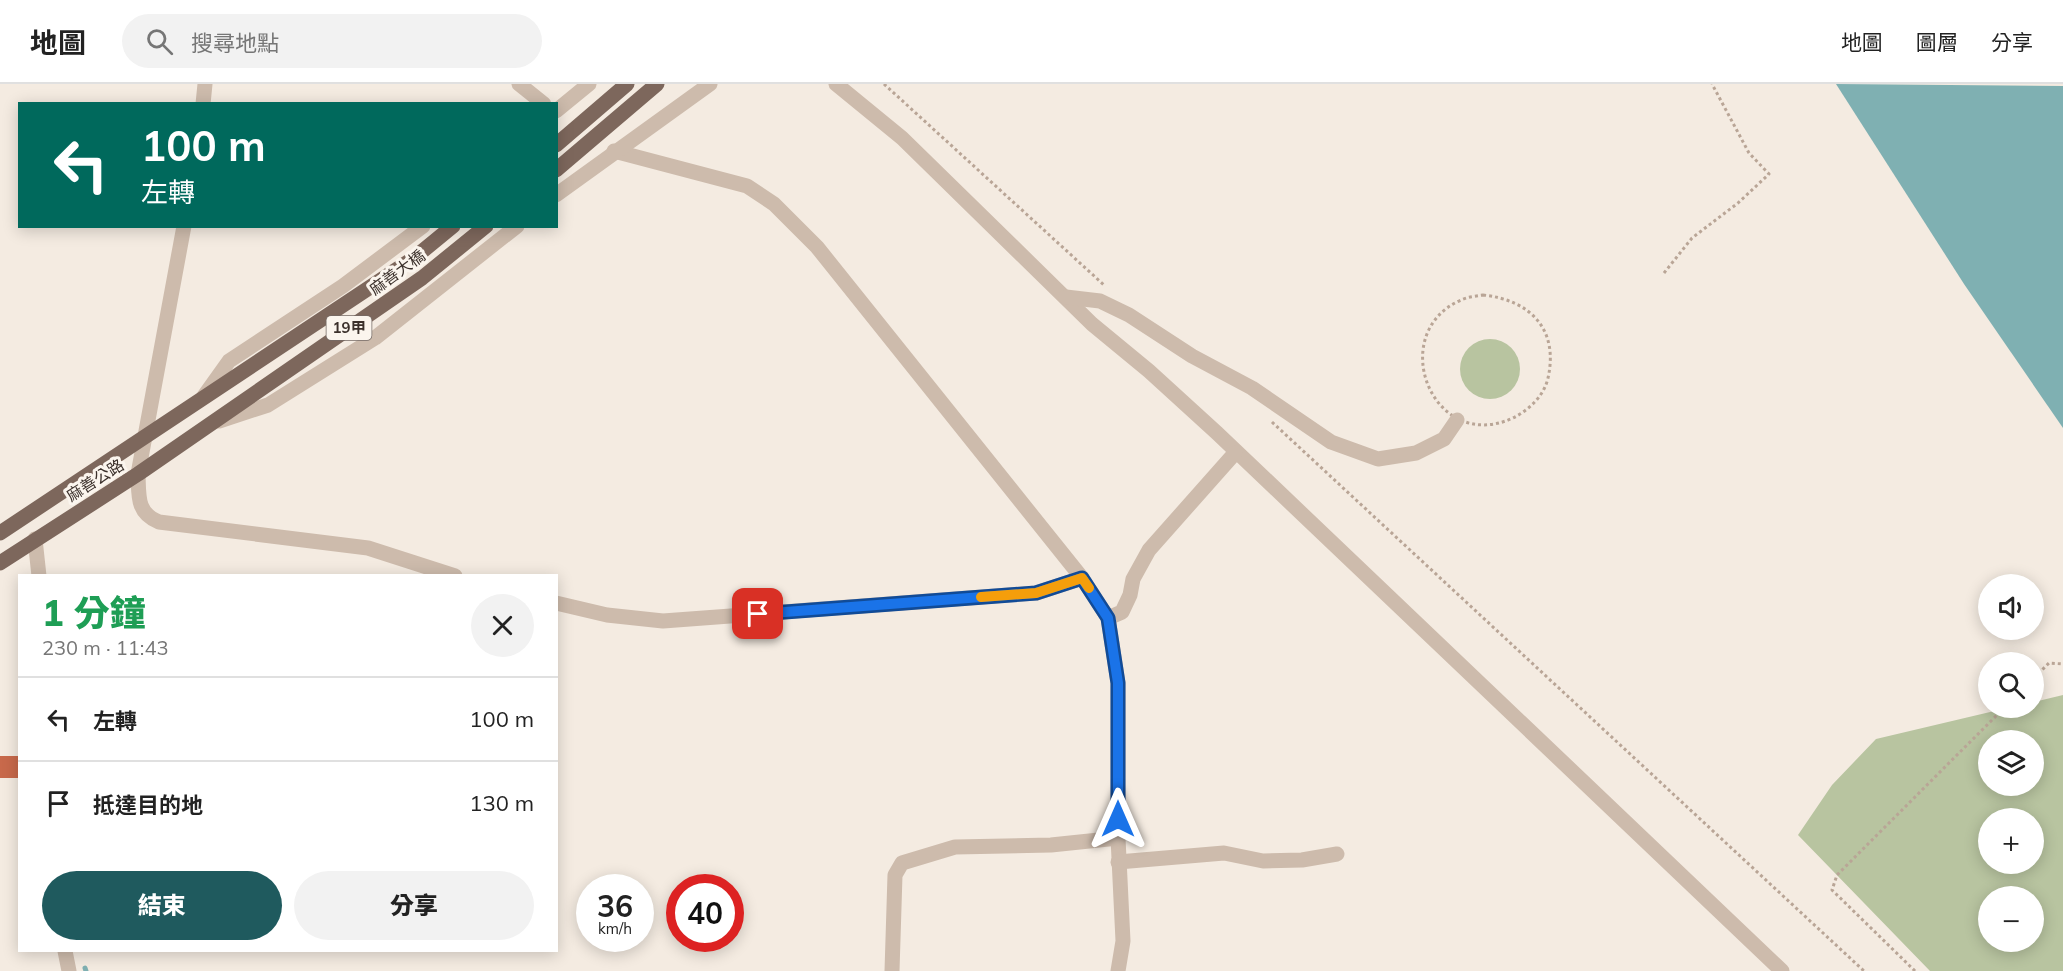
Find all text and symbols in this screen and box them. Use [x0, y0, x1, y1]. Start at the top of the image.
search box [122, 14, 542, 68]
text: 地圖 [30, 25, 86, 60]
icon: search [143, 25, 176, 58]
text: 搜尋地點 [191, 29, 279, 57]
text: 地圖 [1841, 29, 1883, 55]
text: 圖層 [1916, 29, 1958, 55]
text: 分享 [1991, 29, 2033, 55]
text: 100 m [141, 119, 266, 172]
icon: left [42, 126, 120, 204]
text: 左轉 [141, 175, 195, 209]
street label: 麻善大橋 [365, 245, 429, 299]
road number: 19甲 [326, 316, 372, 340]
street label: 麻善公路 [63, 455, 127, 505]
map controls [1978, 574, 2044, 952]
button: sound [1978, 574, 2044, 640]
pin [732, 588, 783, 639]
text: 1 分鐘 [42, 590, 146, 635]
button: close [471, 594, 534, 657]
icon: arrive [741, 597, 774, 630]
text: 230 m · 11:43 [42, 635, 168, 660]
button: search [1978, 652, 2044, 718]
icon: left [42, 703, 75, 736]
text: 100 m [469, 705, 534, 733]
text: 左轉 [93, 707, 137, 735]
button: layers [1978, 730, 2044, 796]
icon: arrive [42, 787, 75, 820]
position arrow [1086, 787, 1150, 851]
text: 130 m [469, 789, 534, 817]
text: 抵達目的地 [93, 791, 203, 819]
button: + [1978, 808, 2044, 874]
button: 結束 [42, 871, 282, 940]
button: 分享 [294, 871, 534, 940]
speed limit sign: 40 [666, 874, 744, 952]
button: − [1978, 886, 2044, 952]
text: 36 [597, 887, 633, 925]
text: km/h [598, 919, 632, 938]

